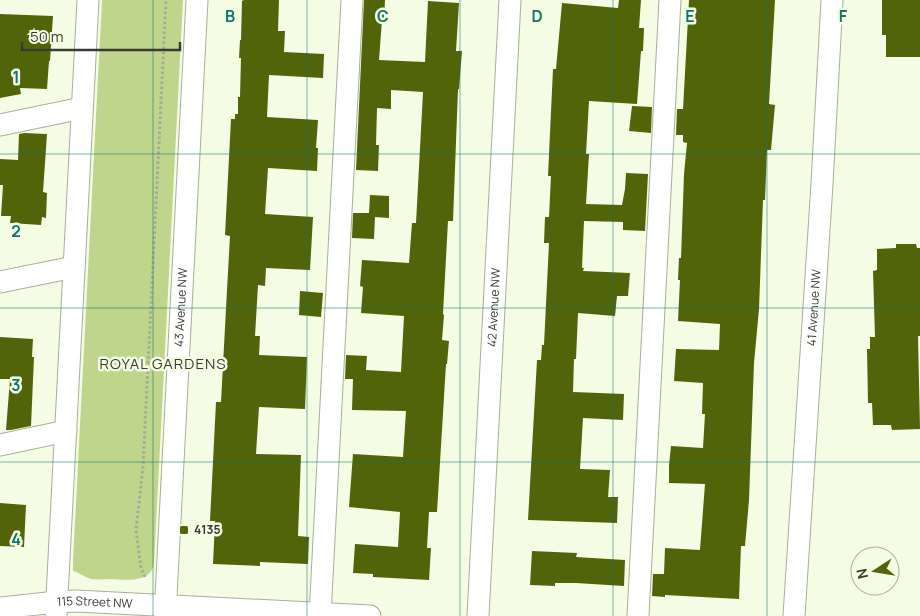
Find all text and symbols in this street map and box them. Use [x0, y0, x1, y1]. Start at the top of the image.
text: B [225, 5, 235, 27]
text: C [377, 5, 389, 27]
text: D [531, 5, 543, 27]
text: E [685, 5, 695, 27]
text: F [839, 5, 848, 27]
scale bar [22, 20, 180, 52]
text: 50 m [30, 26, 64, 47]
text: 1 [12, 66, 20, 88]
text: 2 [11, 220, 21, 242]
street label: 43 Avenue NW [170, 267, 191, 347]
street label: 42 Avenue NW [483, 267, 504, 347]
street label: 41 Avenue NW [803, 268, 825, 347]
district label: ROYAL GARDENS [100, 353, 226, 374]
text: 3 [11, 374, 21, 396]
place label: 4135 [194, 521, 221, 538]
marker: 4135 [178, 524, 190, 536]
text: 4 [11, 528, 21, 550]
north arrow [850, 546, 900, 596]
text: N [851, 567, 872, 581]
street label: 115 Street NW [56, 592, 134, 612]

